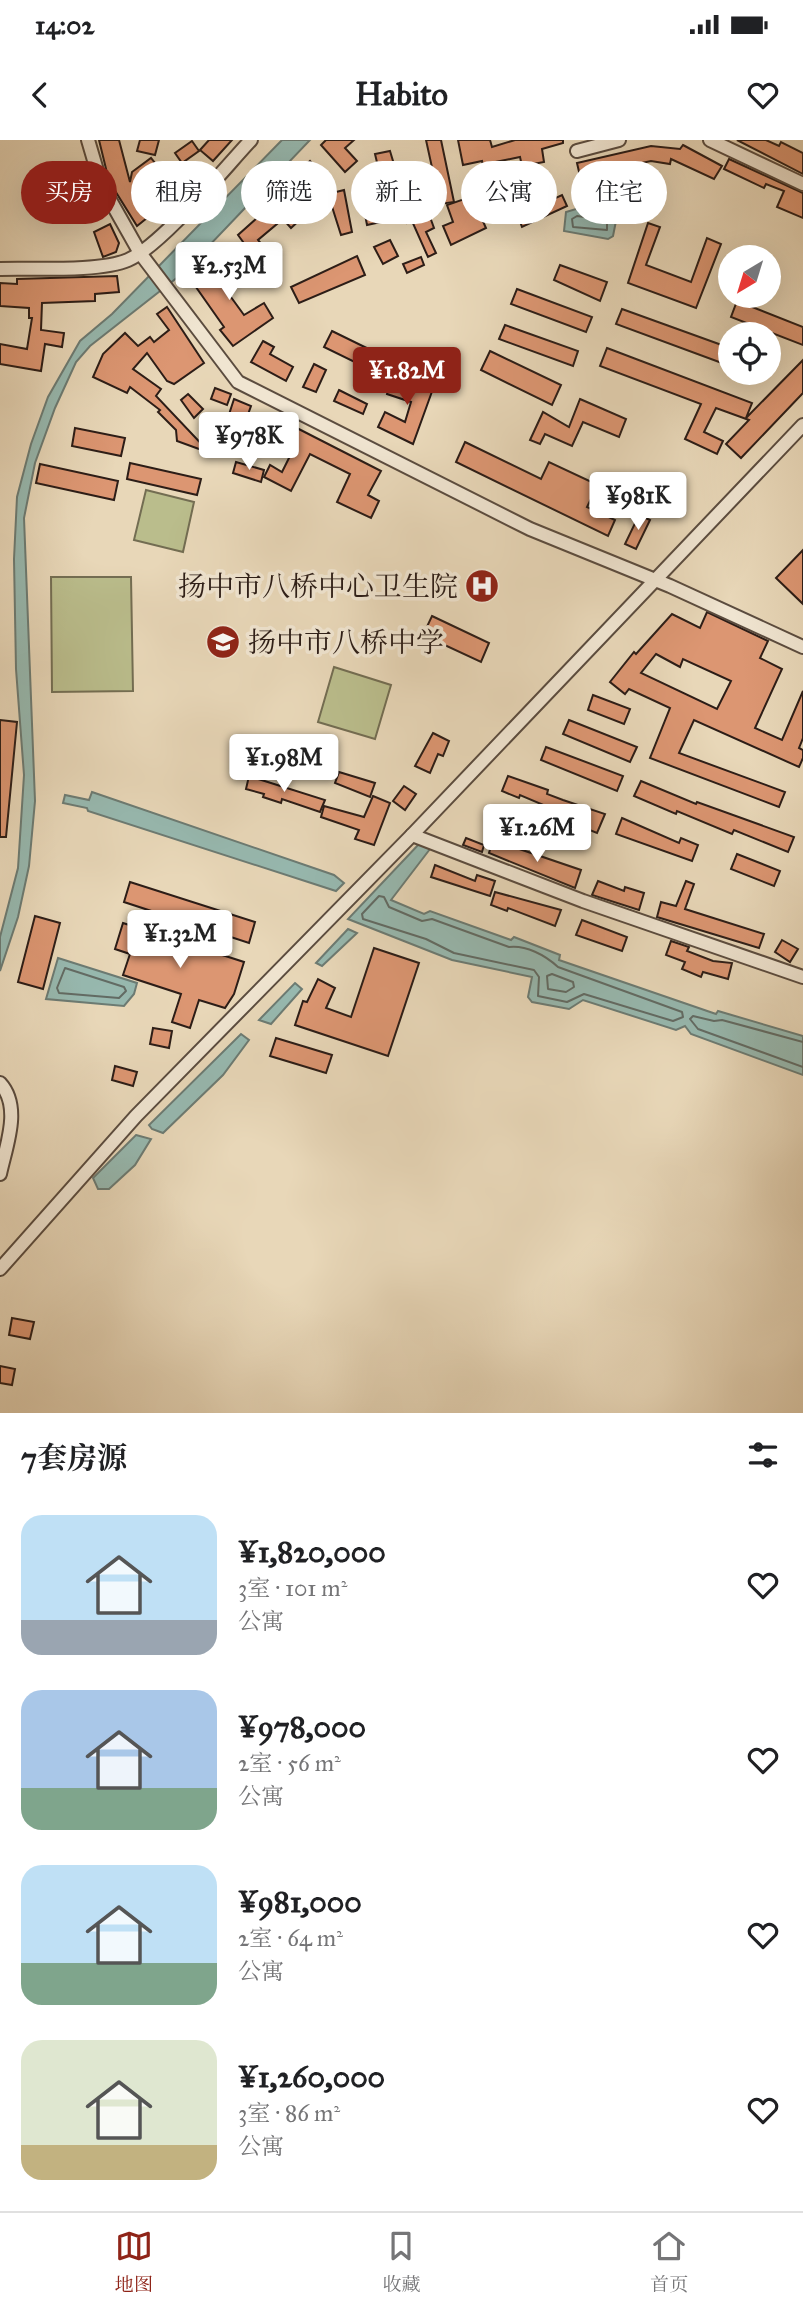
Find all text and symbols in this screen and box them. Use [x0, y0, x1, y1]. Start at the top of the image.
text: 14:02 [35, 9, 94, 41]
text: Habito [355, 75, 448, 114]
icon: back [21, 76, 59, 114]
icon: heart [744, 76, 782, 114]
chip: 买房 [21, 161, 117, 224]
chip: 租房 [131, 161, 227, 224]
chip: 筛选 [241, 161, 337, 224]
chip: 新上 [351, 161, 447, 224]
chip: 公寓 [461, 161, 557, 224]
chip: 住宅 [571, 161, 667, 224]
pin: ¥2.53M [172, 242, 286, 302]
north arrow [718, 245, 780, 308]
map controls [718, 245, 781, 385]
text: ¥2.53M [192, 251, 266, 279]
button: locate [718, 322, 781, 385]
pin: ¥1.82M [350, 348, 464, 407]
text: ¥1.82M [369, 356, 445, 384]
pin: ¥978K [200, 412, 298, 472]
text: ¥978K [215, 421, 283, 449]
pin: ¥981K [589, 472, 687, 532]
text: ¥981K [605, 481, 671, 509]
hospital icon: 扬中市八桥中心卫生院 [463, 567, 501, 605]
place label: 扬中市八桥中心卫生院 [178, 569, 458, 604]
school or university icon: 扬中市八桥中学 [204, 623, 242, 661]
place label: 扬中市八桥中学 [248, 625, 444, 660]
pin: ¥1.98M [227, 734, 341, 794]
text: ¥1.98M [245, 743, 323, 771]
pin: ¥1.26M [480, 804, 594, 864]
text: ¥1.26M [499, 813, 575, 841]
pin: ¥1.32M [123, 910, 237, 970]
text: ¥1.32M [143, 919, 217, 947]
icon: filters [744, 1436, 782, 1474]
text: 7套房源 [21, 1440, 127, 1476]
text: ¥1,820,000 [238, 1534, 386, 1570]
icon: home [77, 1543, 161, 1627]
icon: heart [744, 1566, 782, 1604]
text: 3室 · 101 m² [238, 1574, 347, 1602]
text: 公寓 [238, 1607, 284, 1635]
text: ¥978,000 [238, 1709, 366, 1745]
icon: home [77, 1718, 161, 1802]
icon: heart [744, 1741, 782, 1779]
text: 2室 · 56 m² [238, 1749, 341, 1777]
text: 公寓 [238, 1782, 284, 1810]
text: ¥981,000 [238, 1884, 362, 1920]
icon: home [77, 1893, 161, 1977]
icon: heart [744, 1916, 782, 1954]
text: 2室 · 64 m² [238, 1924, 343, 1952]
text: 公寓 [238, 1957, 284, 1985]
text: ¥1,260,000 [238, 2059, 385, 2095]
icon: home [77, 2068, 161, 2152]
icon: heart [744, 2091, 782, 2129]
text: 3室 · 86 m² [238, 2099, 340, 2127]
text: 公寓 [238, 2132, 284, 2160]
tab: 地图 [115, 2227, 153, 2296]
tab: 收藏 [382, 2227, 420, 2296]
tab: 首页 [650, 2227, 688, 2296]

